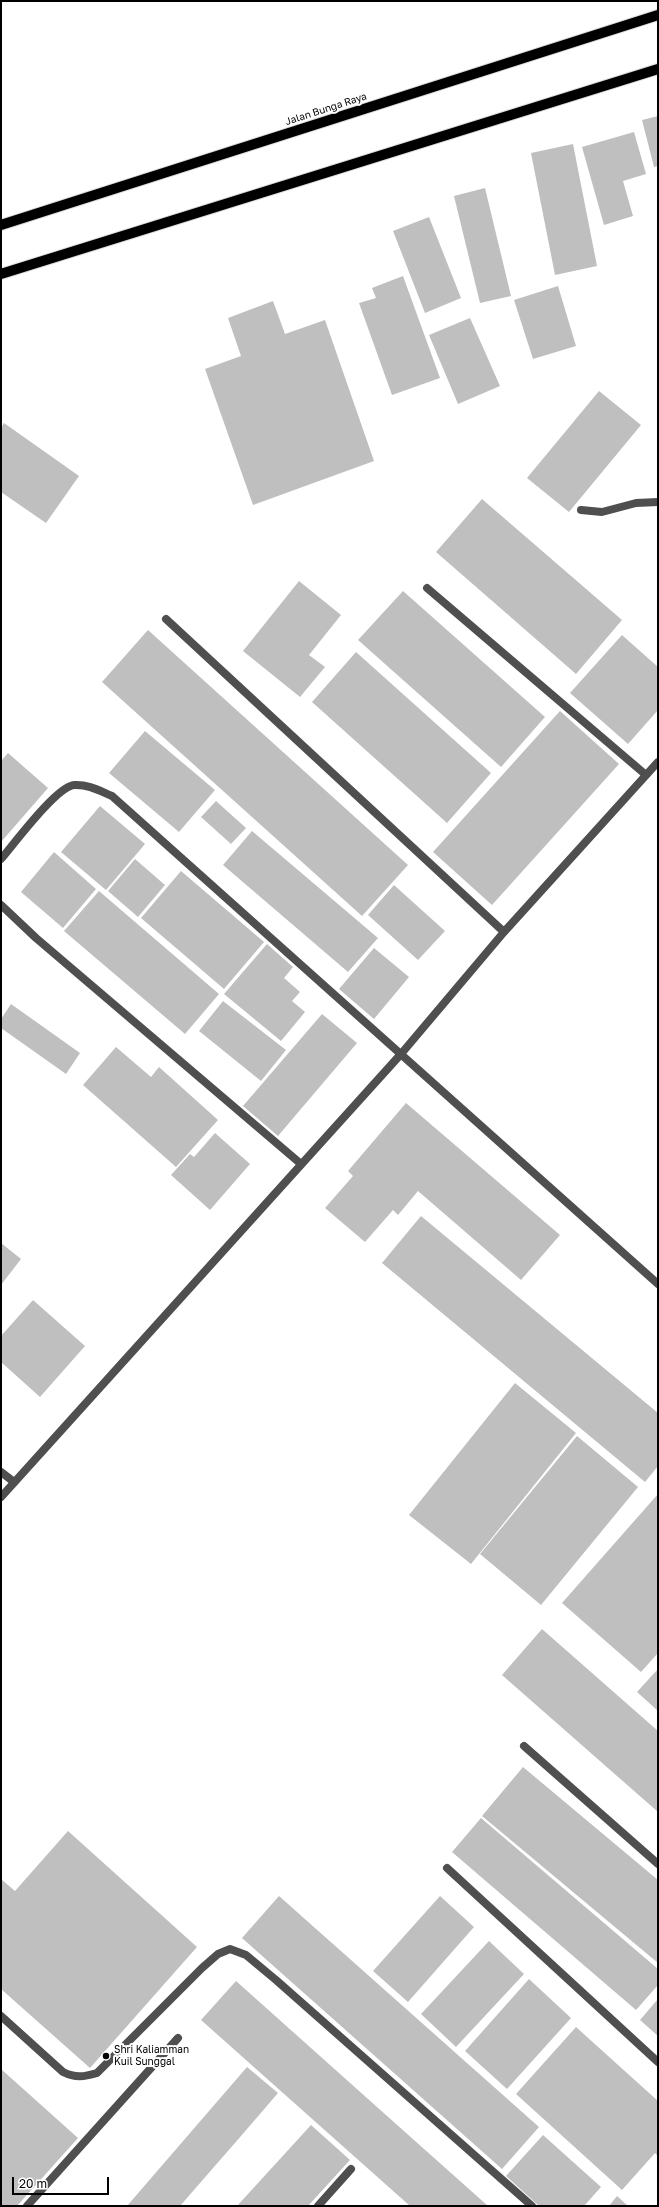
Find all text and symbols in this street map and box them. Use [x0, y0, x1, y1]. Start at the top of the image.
street label: Jalan Bunga Raya [284, 90, 368, 128]
place label: Shri Kaliamman Kuil Sunggal [114, 2044, 189, 2068]
marker: Shri Kaliamman Kuil Sunggal [101, 2051, 111, 2061]
scale bar [14, 2169, 111, 2195]
text: 20 m [19, 2176, 47, 2191]

